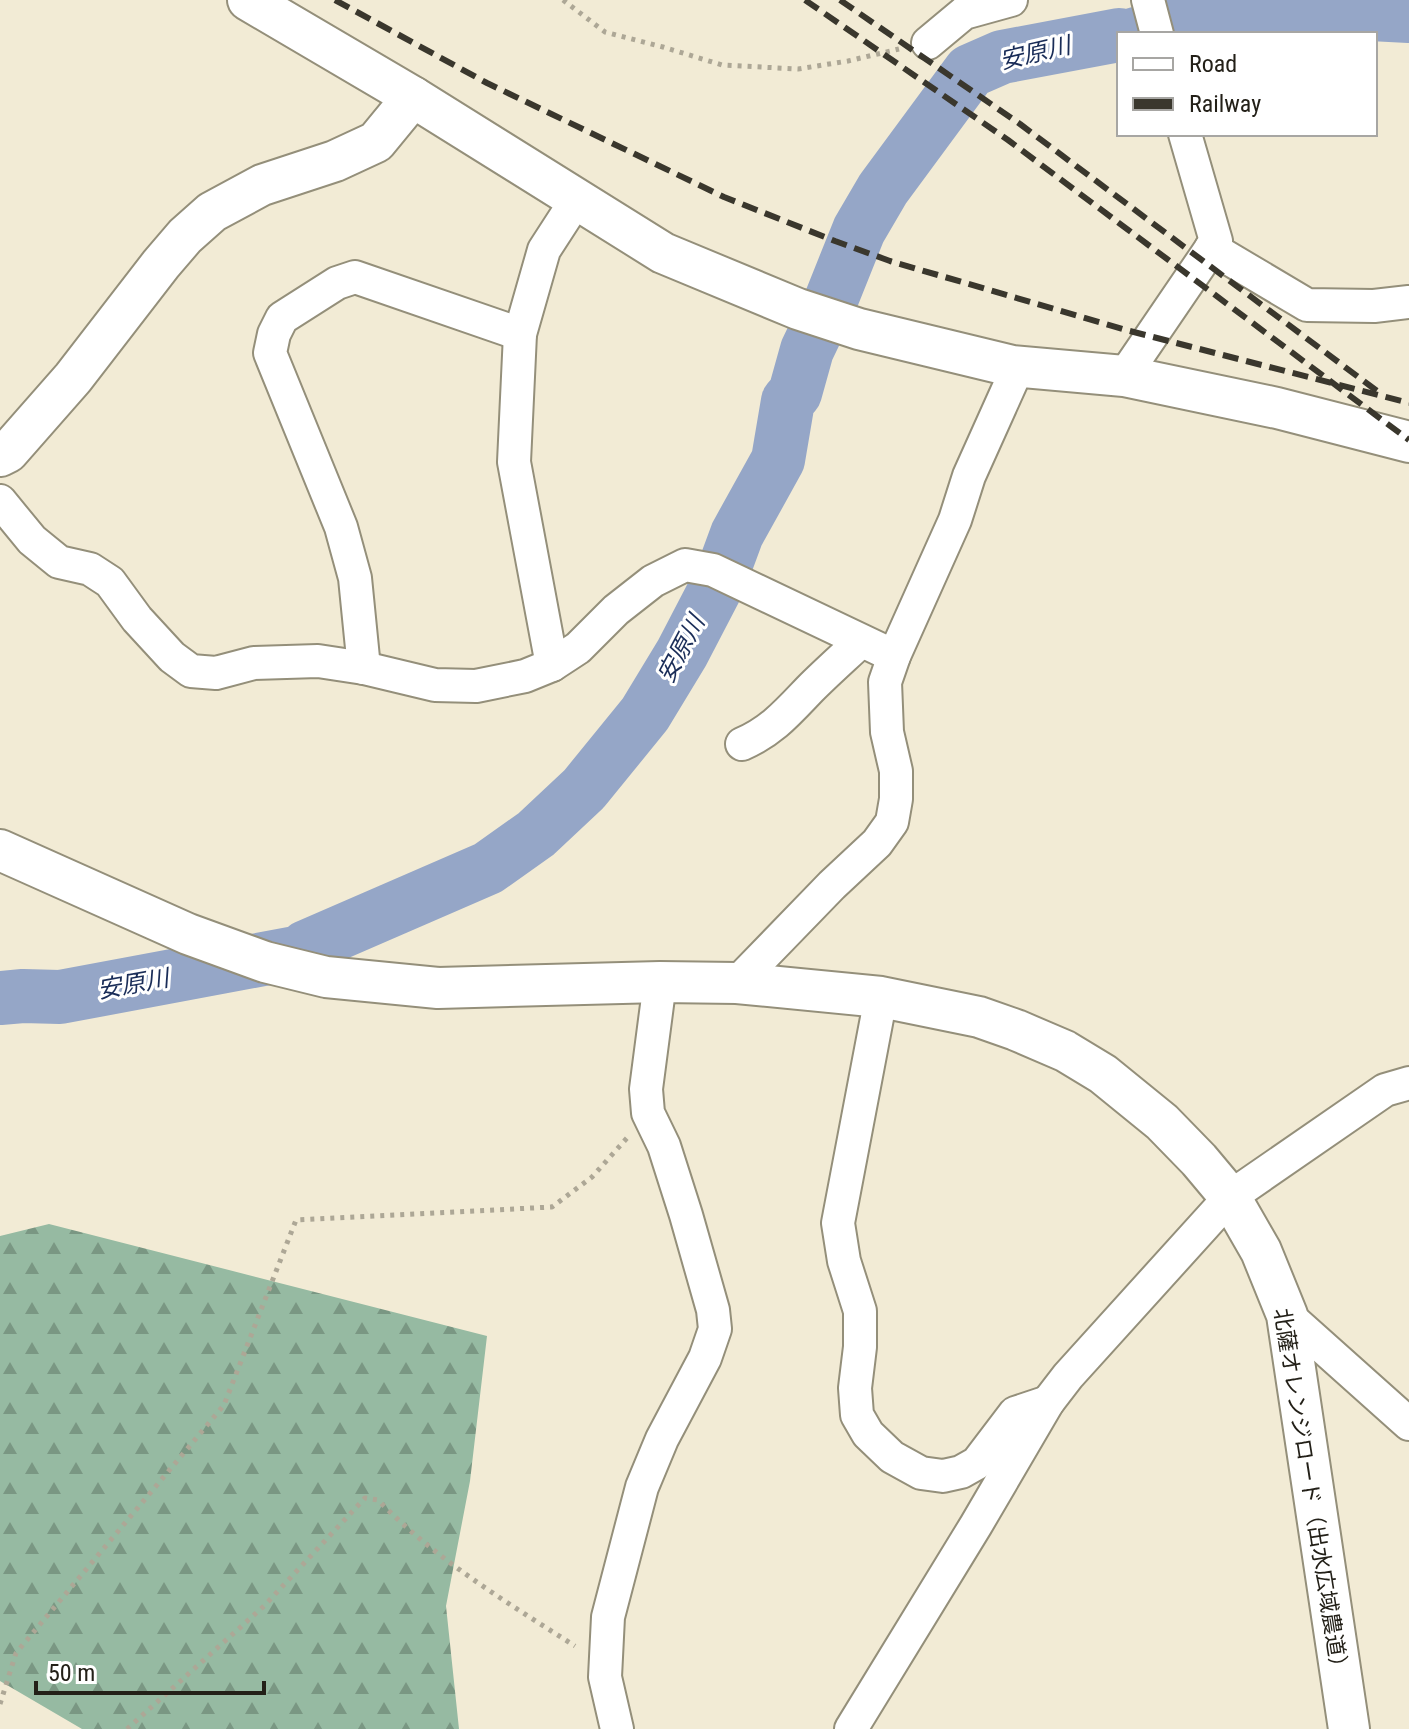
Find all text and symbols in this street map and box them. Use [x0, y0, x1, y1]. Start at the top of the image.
water label: 安原川 [997, 31, 1076, 75]
legend [1117, 32, 1377, 136]
text: Road [1189, 50, 1237, 78]
text: Railway [1189, 90, 1261, 118]
water label: 安原川 [652, 608, 712, 687]
water label: 安原川 [95, 963, 174, 1004]
street label: 北薩オレンジロード（出水広域農道） [1269, 1306, 1353, 1680]
scale bar [36, 1645, 264, 1695]
text: 50 m [48, 1659, 95, 1687]

